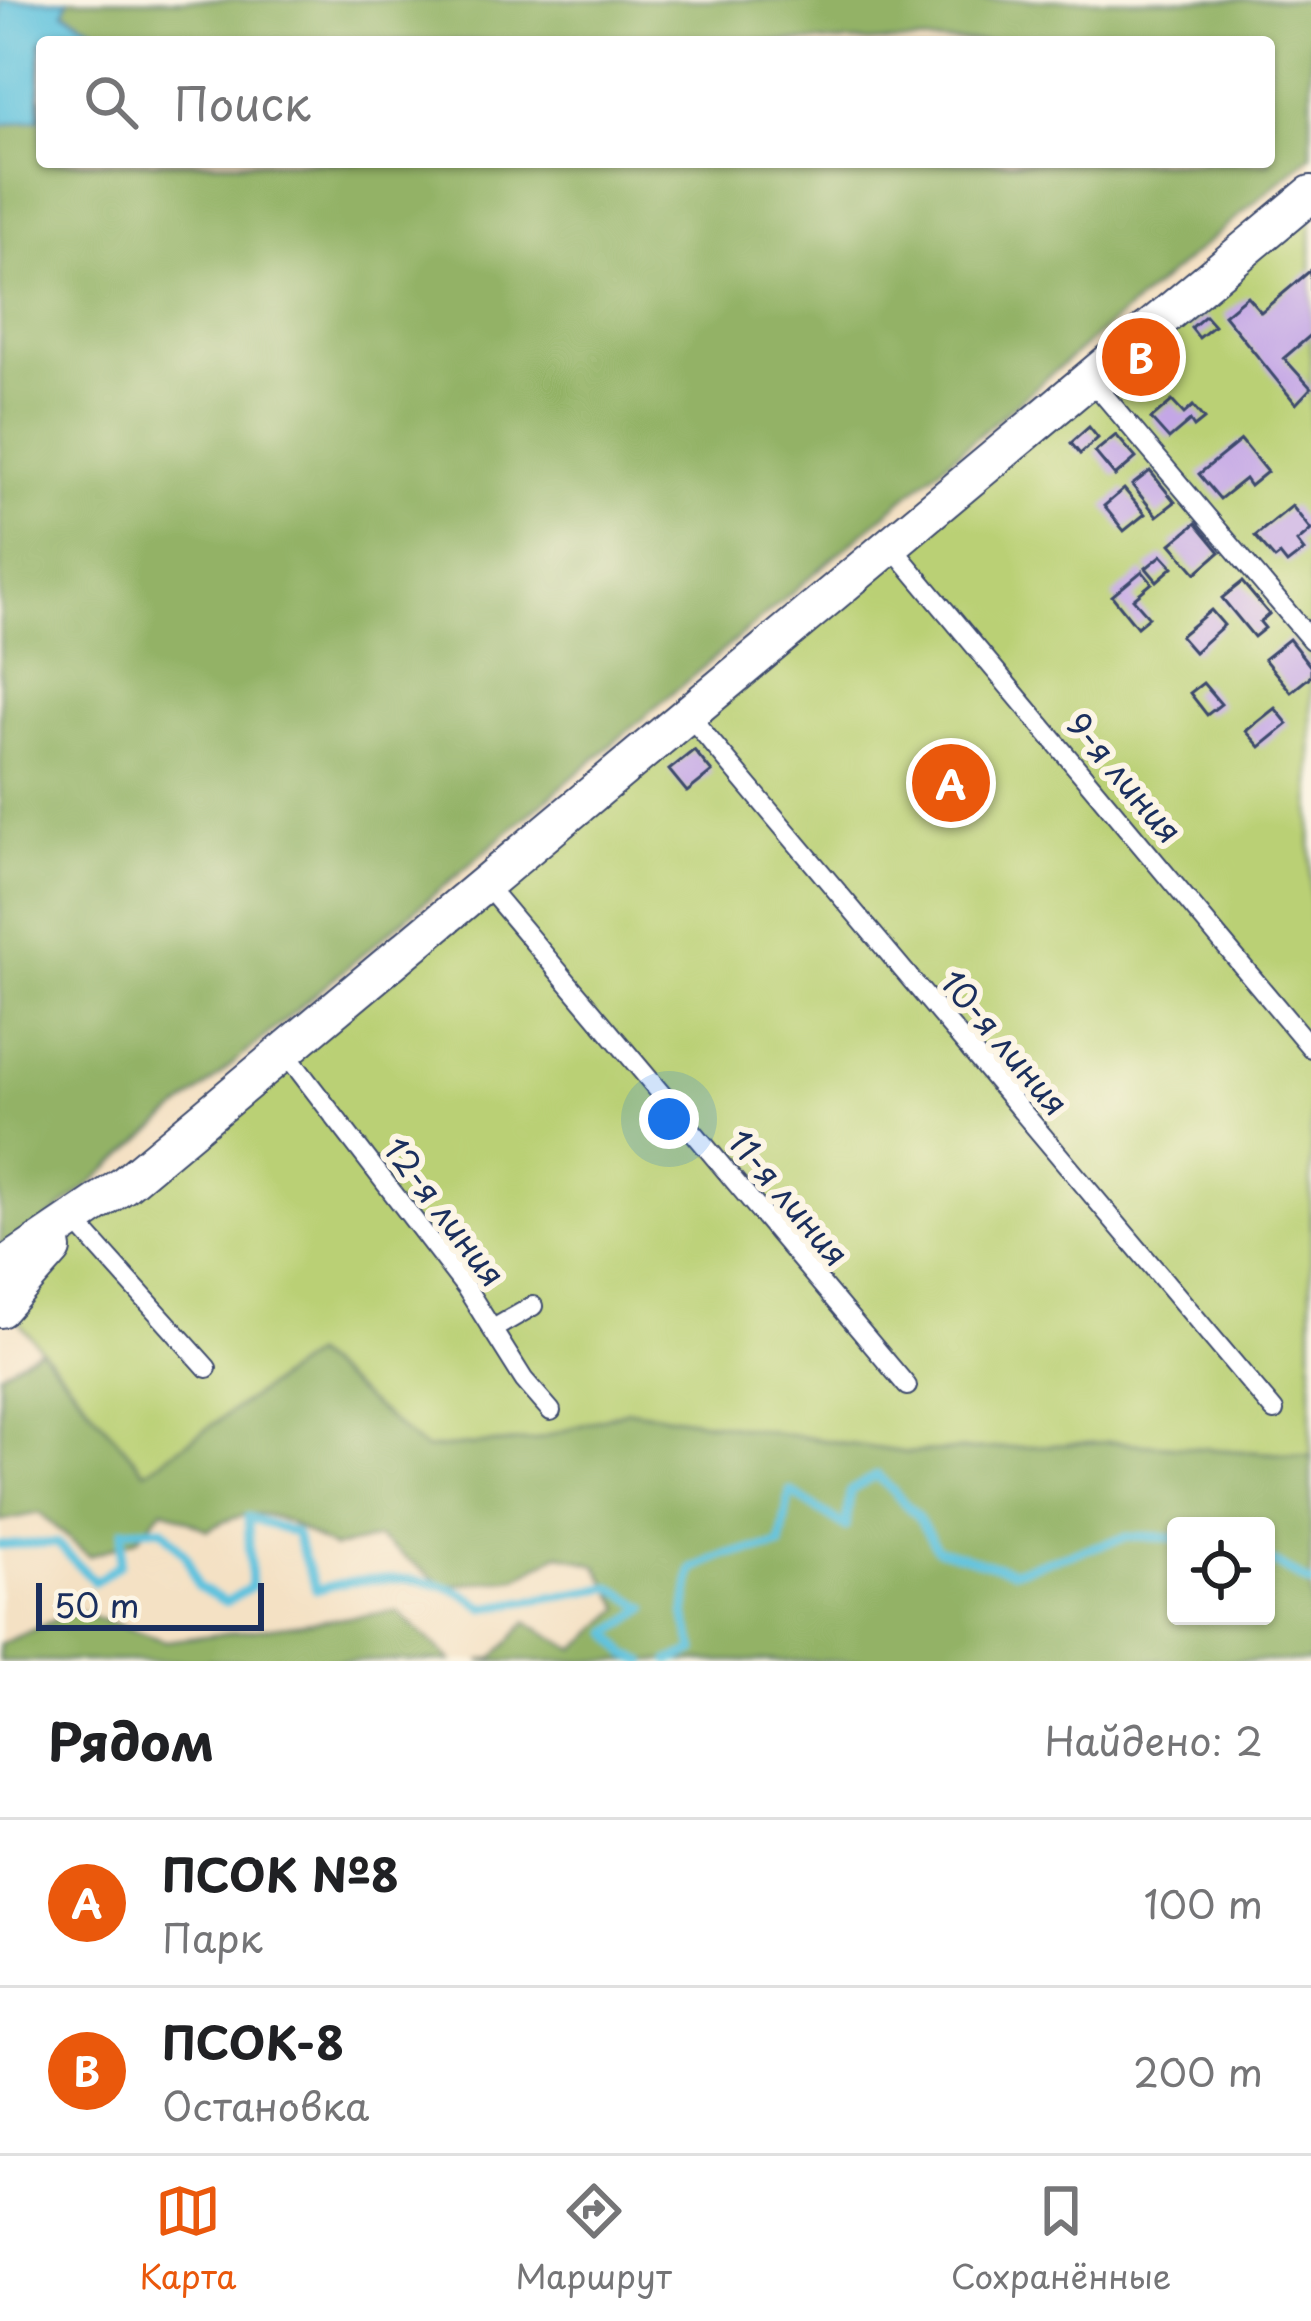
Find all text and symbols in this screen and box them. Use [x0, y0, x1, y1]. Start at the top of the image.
search box [36, 36, 1275, 168]
text: Поиск [174, 68, 311, 136]
icon: search [78, 69, 144, 135]
pin: B [1102, 312, 1180, 402]
street label: 9-я линия [1056, 700, 1195, 853]
pin: A [912, 738, 990, 828]
street label: 10-я линия [929, 958, 1082, 1126]
your location [639, 1089, 699, 1149]
street label: 11-я линия [717, 1117, 862, 1276]
street label: 12-я линия [373, 1125, 519, 1296]
map controls [1167, 1517, 1275, 1625]
button: locate [1167, 1517, 1275, 1625]
scale bar [36, 1577, 264, 1630]
text: 50 m [54, 1579, 140, 1629]
text: Рядом [48, 1701, 214, 1778]
text: Найдено: 2 [1044, 1710, 1263, 1769]
text: ПСОК №8 [162, 1839, 399, 1907]
text: A [72, 1873, 102, 1932]
text: 100 m [1144, 1873, 1263, 1932]
text: Парк [162, 1907, 263, 1966]
text: ПСОК-8 [162, 2007, 344, 2075]
text: B [74, 2041, 100, 2100]
text: 200 m [1133, 2041, 1263, 2100]
text: Остановка [162, 2075, 369, 2134]
tab: Карта [140, 2178, 236, 2300]
tab: Маршрут [516, 2178, 672, 2300]
tab: Сохранённые [951, 2178, 1171, 2300]

